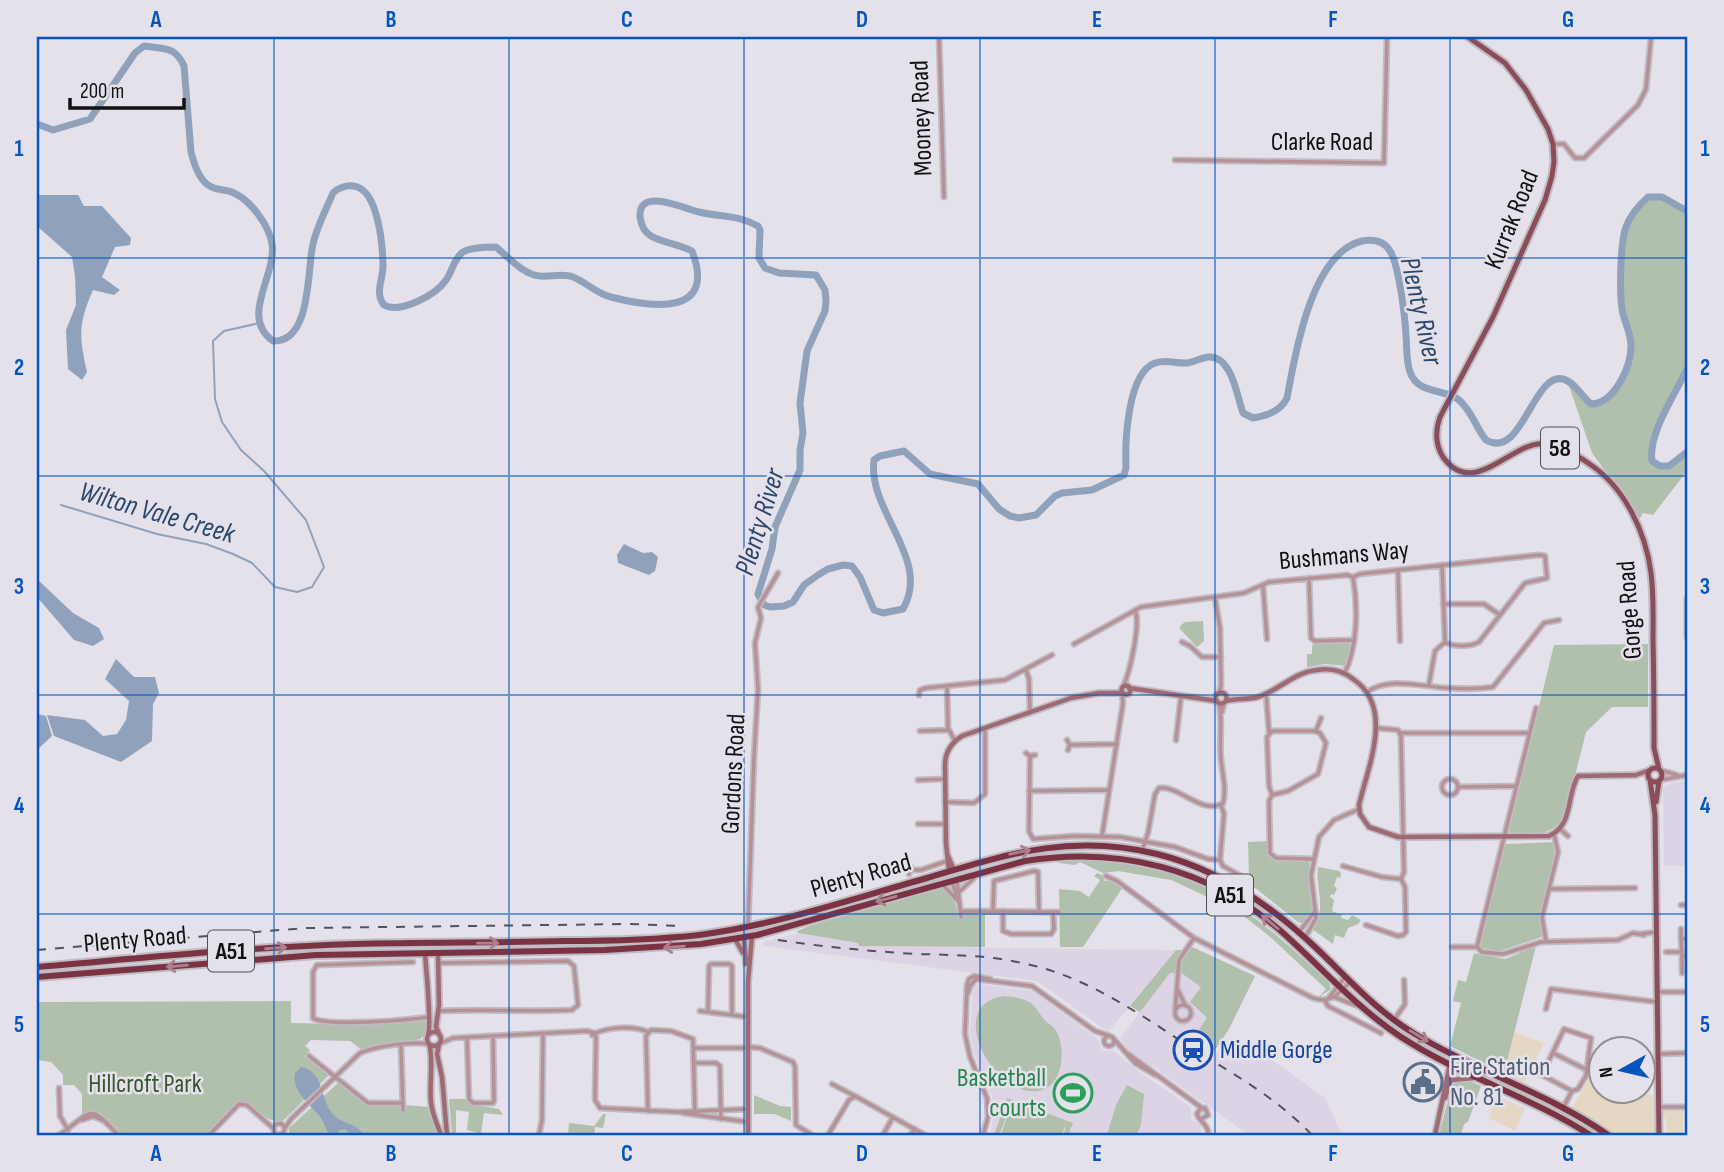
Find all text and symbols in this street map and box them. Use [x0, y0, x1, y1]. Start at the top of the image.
text: A [150, 6, 163, 34]
text: B [386, 6, 397, 34]
text: C [621, 6, 633, 34]
text: D [856, 6, 868, 34]
text: E [1092, 6, 1102, 34]
text: F [1328, 6, 1338, 34]
text: G [1562, 6, 1574, 34]
street label: Mooney Road [904, 60, 940, 176]
scale bar [70, 66, 184, 110]
text: 200 m [80, 79, 124, 104]
street label: Clarke Road [1271, 127, 1373, 158]
text: 1 [14, 135, 24, 163]
text: 1 [1700, 135, 1710, 163]
street label: Kurrak Road [1478, 166, 1546, 274]
water label: Plenty River [1393, 254, 1450, 369]
text: 2 [14, 354, 24, 382]
text: 2 [1700, 354, 1710, 382]
road number: 58 [1541, 428, 1579, 468]
water label: Plenty River [728, 464, 792, 579]
water label: Wilton Vale Creek [76, 475, 240, 551]
street label: Bushmans Way [1278, 535, 1410, 577]
street label: Gorge Road [1611, 560, 1649, 660]
text: 3 [14, 573, 24, 601]
text: 3 [1700, 573, 1710, 601]
street label: Gordons Road [715, 713, 753, 835]
text: 4 [14, 792, 25, 820]
text: 4 [1700, 792, 1711, 820]
one-way arrow [1008, 844, 1031, 858]
street label: Plenty Road [807, 847, 915, 905]
road number: A51 [1207, 874, 1253, 916]
one-way arrow [875, 893, 898, 906]
one-way arrow [1261, 915, 1279, 931]
street label: Plenty Road [82, 920, 188, 960]
road number: A51 [208, 931, 254, 972]
one-way arrow [477, 936, 500, 949]
one-way arrow [264, 941, 287, 954]
one-way arrow [663, 941, 686, 954]
one-way arrow [166, 960, 188, 973]
text: 5 [14, 1011, 24, 1039]
text: 5 [1700, 1011, 1710, 1039]
station icon: Middle Gorge [1172, 1029, 1214, 1071]
one-way arrow [1408, 1029, 1428, 1043]
place label: Middle Gorge [1220, 1035, 1333, 1066]
north arrow [1588, 1036, 1658, 1106]
place label: Fire Station No. 81 [1450, 1052, 1550, 1113]
public building icon: Fire Station No. 81 [1402, 1061, 1444, 1103]
place label: Basketball courts [957, 1063, 1046, 1124]
text: N [1595, 1066, 1619, 1079]
park label: Hillcroft Park [88, 1069, 202, 1100]
sports icon: Basketball courts [1052, 1072, 1094, 1114]
text: A [150, 1140, 163, 1168]
text: B [386, 1140, 397, 1168]
text: C [621, 1140, 633, 1168]
text: D [856, 1140, 868, 1168]
text: E [1092, 1140, 1102, 1168]
text: F [1328, 1140, 1338, 1168]
text: G [1562, 1140, 1574, 1168]

